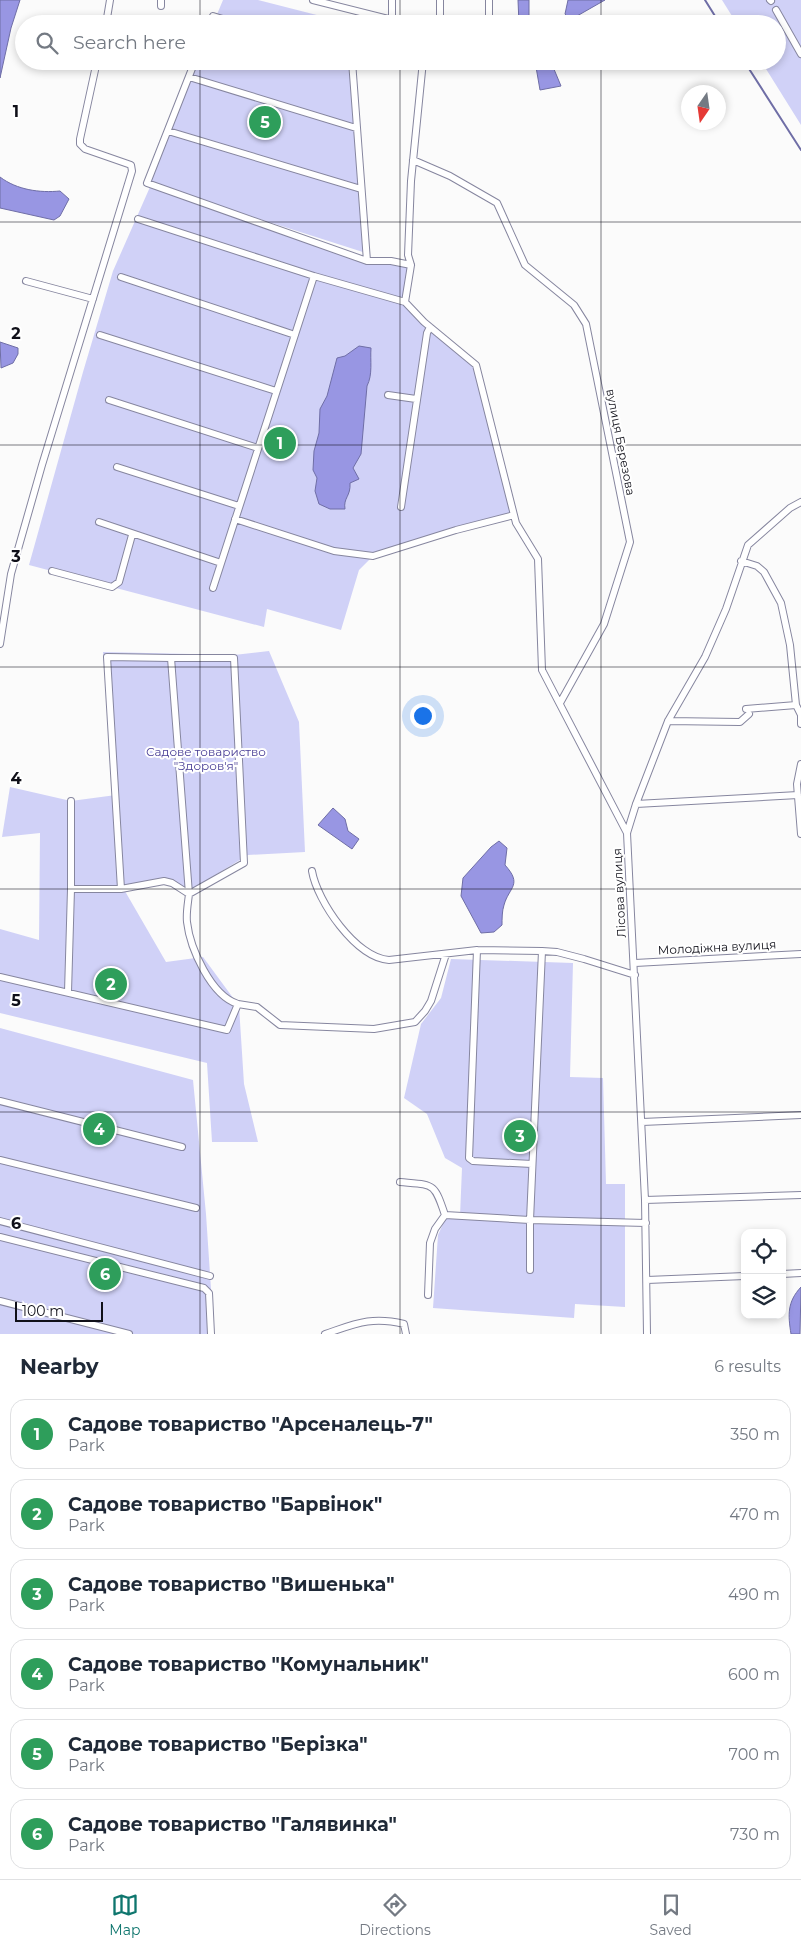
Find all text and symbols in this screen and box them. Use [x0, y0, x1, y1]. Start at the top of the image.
search box [15, 15, 786, 70]
icon: search [33, 29, 61, 57]
text: Search here [73, 31, 186, 54]
north arrow [681, 85, 726, 130]
text: 1 [13, 102, 19, 121]
pin: 5 [249, 103, 281, 141]
text: 2 [11, 324, 21, 343]
street label: вулиця Березова [603, 387, 639, 497]
pin: 1 [264, 424, 296, 462]
text: 3 [10, 547, 21, 566]
your location [410, 703, 436, 729]
park label: Садове товариство "Здоров'я" [146, 744, 266, 773]
text: 4 [10, 769, 22, 788]
street label: Лісова вулиця [609, 848, 629, 938]
street label: Молодіжна вулиця [657, 936, 777, 958]
pin: 2 [95, 965, 127, 1003]
text: 5 [11, 991, 21, 1010]
pin: 4 [83, 1110, 115, 1148]
pin: 3 [504, 1117, 536, 1155]
text: 6 [11, 1214, 21, 1233]
map controls [741, 1229, 786, 1319]
button: locate [741, 1229, 786, 1274]
pin: 6 [89, 1255, 121, 1293]
button: layers [741, 1274, 786, 1319]
scale bar [15, 1299, 102, 1322]
text: 100 m [22, 1302, 64, 1320]
text: Nearby [20, 1354, 99, 1379]
text: 6 results [714, 1357, 781, 1376]
text: Садове товариство "Арсеналець-7" [68, 1413, 433, 1436]
text: 1 [34, 1425, 40, 1444]
text: 350 m [730, 1425, 780, 1444]
text: Park [68, 1436, 105, 1455]
text: Садове товариство "Барвінок" [68, 1493, 382, 1516]
text: 2 [32, 1505, 42, 1524]
text: 470 m [729, 1505, 780, 1524]
text: Park [68, 1516, 105, 1535]
text: Садове товариство "Вишенька" [68, 1573, 395, 1596]
text: 3 [32, 1585, 42, 1604]
text: 490 m [728, 1585, 780, 1604]
text: Park [68, 1596, 105, 1615]
text: Садове товариство "Комунальник" [68, 1653, 429, 1676]
text: 4 [31, 1665, 43, 1684]
text: 600 m [728, 1665, 780, 1684]
text: Park [68, 1676, 105, 1695]
text: Садове товариство "Берізка" [68, 1733, 368, 1756]
text: 5 [32, 1745, 42, 1764]
text: 700 m [729, 1745, 780, 1764]
text: Park [68, 1756, 105, 1775]
text: Садове товариство "Галявинка" [68, 1813, 397, 1836]
text: 6 [32, 1825, 42, 1844]
text: 730 m [730, 1825, 780, 1844]
text: Park [68, 1836, 105, 1855]
tab: Map [109, 1891, 140, 1939]
tab: Directions [359, 1891, 431, 1939]
tab: Saved [650, 1891, 692, 1939]

